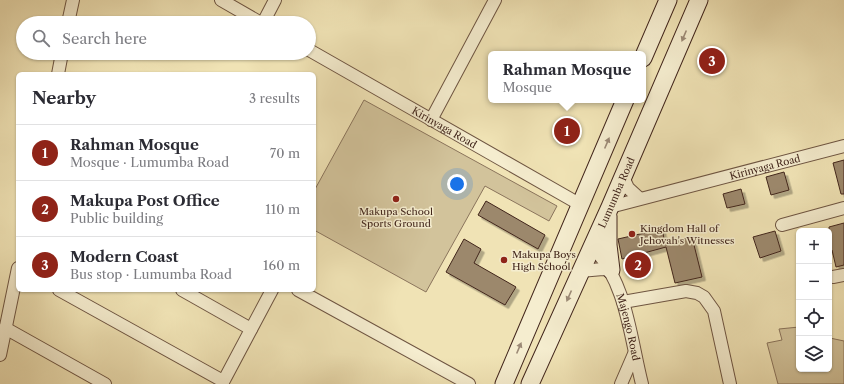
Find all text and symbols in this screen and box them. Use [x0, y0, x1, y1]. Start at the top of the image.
search box [16, 16, 316, 60]
icon: search [30, 27, 52, 49]
text: Search here [62, 29, 147, 48]
one-way arrow [680, 30, 686, 42]
pin: 3 [699, 46, 725, 76]
popup [488, 51, 646, 103]
text: Rahman Mosque [502, 60, 632, 79]
text: Mosque [502, 79, 552, 95]
text: Nearby [32, 88, 96, 108]
text: 3 results [249, 90, 300, 106]
street label: Kirinyaga Road [410, 104, 479, 151]
pin: 1 [554, 116, 580, 146]
text: Rahman Mosque [70, 135, 199, 154]
one-way arrow [604, 138, 610, 149]
text: 1 [42, 145, 48, 161]
text: 70 m [270, 145, 300, 161]
street label: Kirinyaga Road [728, 151, 802, 182]
text: Mosque · Lumumba Road [70, 154, 229, 170]
street label: Lumumba Road [595, 155, 637, 230]
your location [447, 174, 467, 194]
text: Makupa Post Office [70, 191, 220, 210]
marker: Makupa School Sports Ground [391, 194, 401, 204]
text: 2 [41, 201, 49, 217]
text: 110 m [265, 201, 300, 217]
place label: Makupa School Sports Ground [359, 205, 433, 230]
text: Public building [70, 210, 163, 226]
place label: Kingdom Hall of Jehovah's Witnesses [638, 222, 734, 247]
map controls [796, 228, 832, 372]
button: + [796, 228, 832, 264]
marker: Kingdom Hall of Jehovah's Witnesses [627, 229, 637, 239]
text: Modern Coast [70, 247, 179, 266]
place label: Makupa Boys High School [512, 248, 576, 273]
pin: 2 [625, 250, 651, 280]
marker: Makupa Boys High School [499, 255, 509, 265]
text: 3 [41, 257, 49, 273]
text: 160 m [263, 257, 300, 273]
button: − [796, 264, 832, 300]
text: Bus stop · Lumumba Road [70, 266, 232, 282]
one-way arrow [566, 290, 572, 301]
street label: Majengo Road [614, 291, 643, 362]
button: locate [796, 300, 832, 336]
button: layers [796, 336, 832, 372]
one-way arrow [516, 343, 522, 354]

